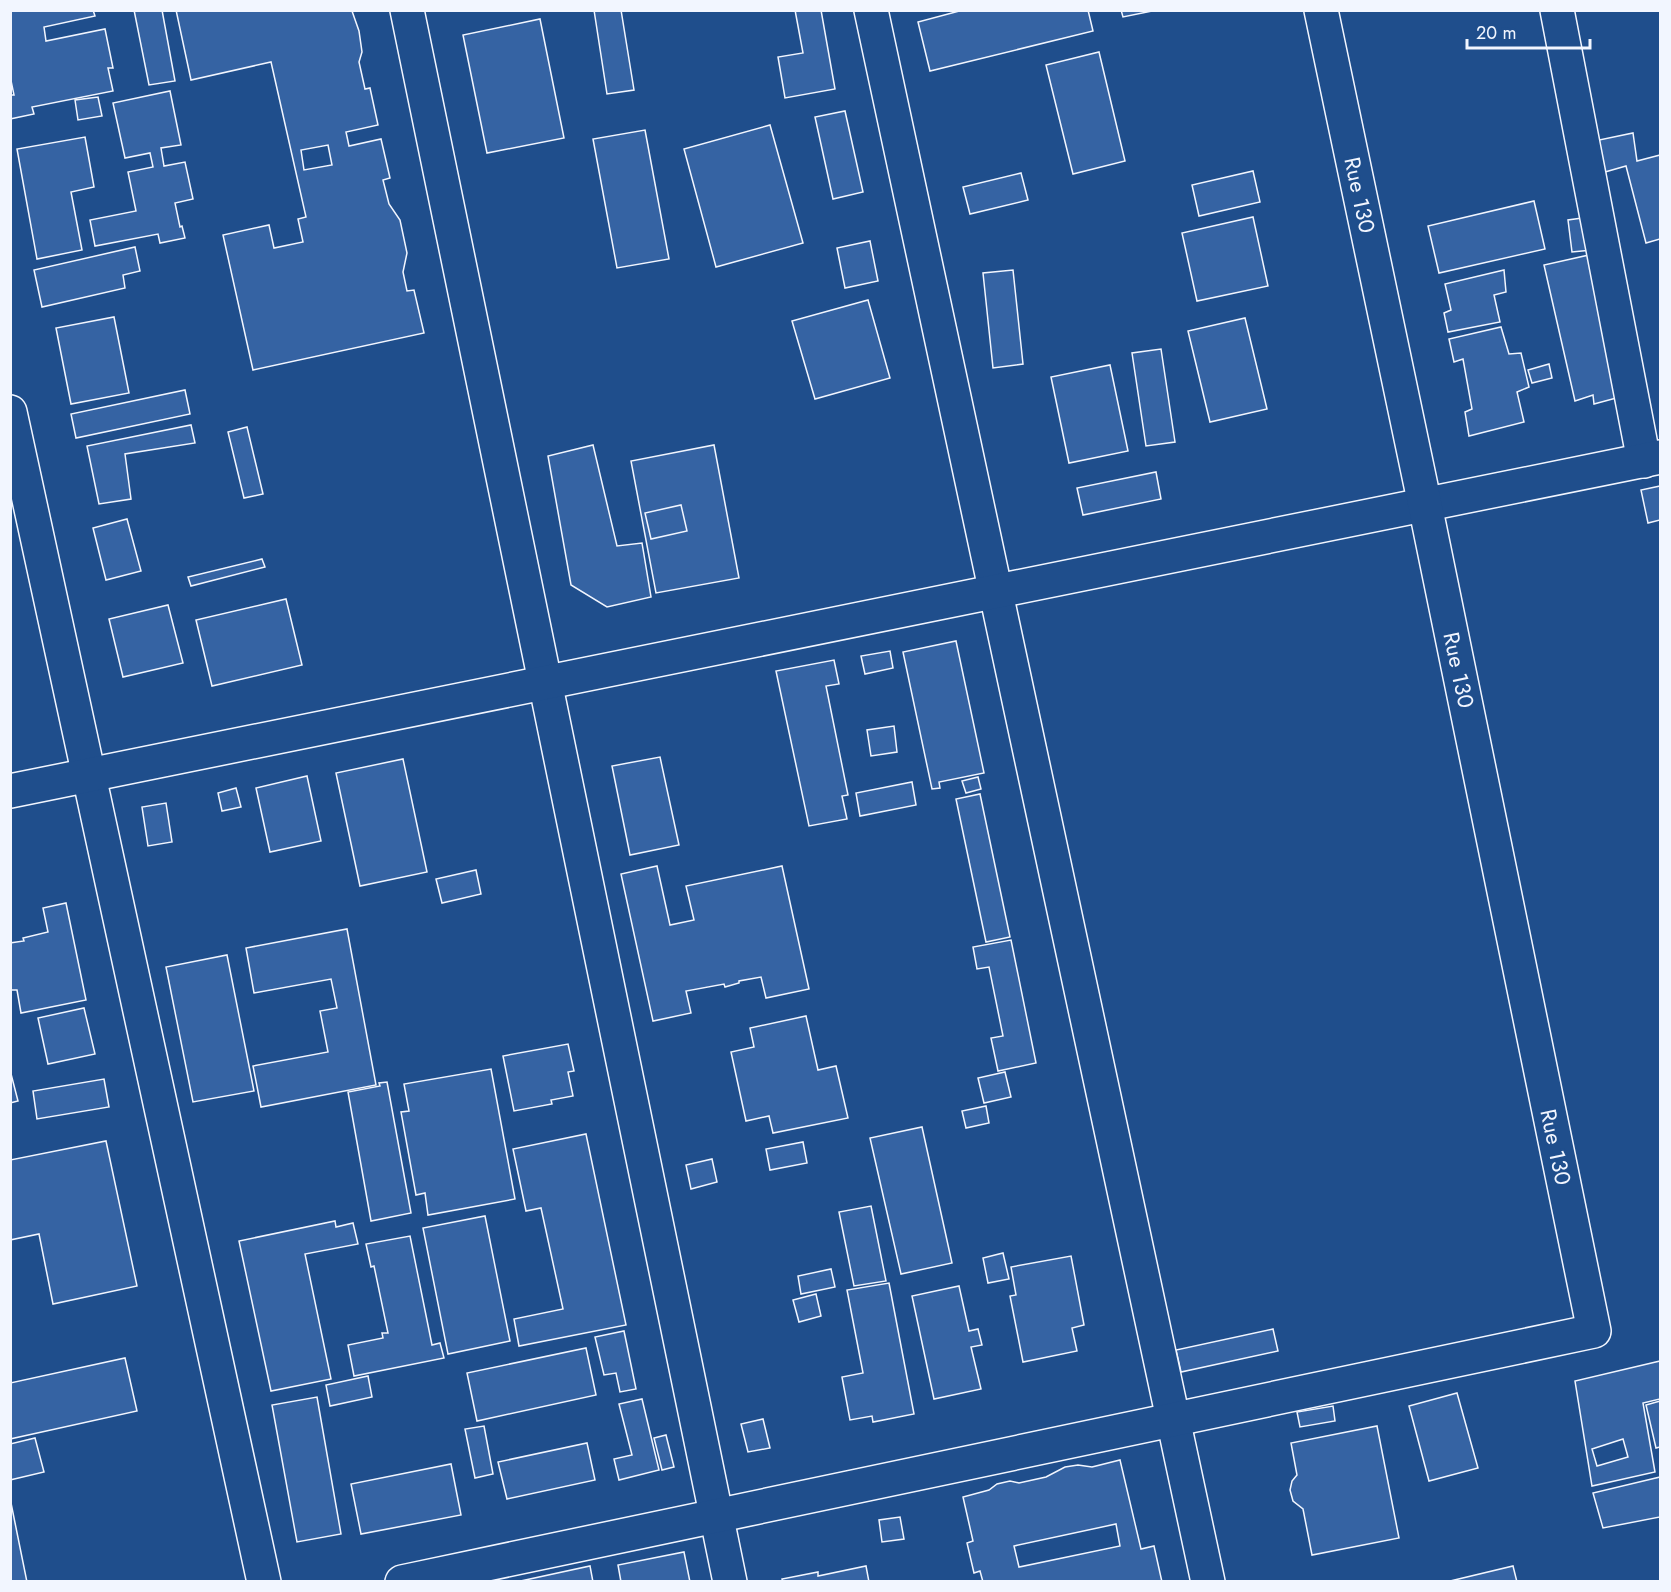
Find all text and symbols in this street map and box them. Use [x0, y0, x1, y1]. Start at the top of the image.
scale bar [1467, 12, 1590, 50]
text: 20 m [1476, 20, 1516, 46]
street label: Rue 130 [1336, 154, 1384, 236]
street label: Rue 130 [1435, 629, 1483, 711]
street label: Rue 130 [1532, 1106, 1580, 1188]

